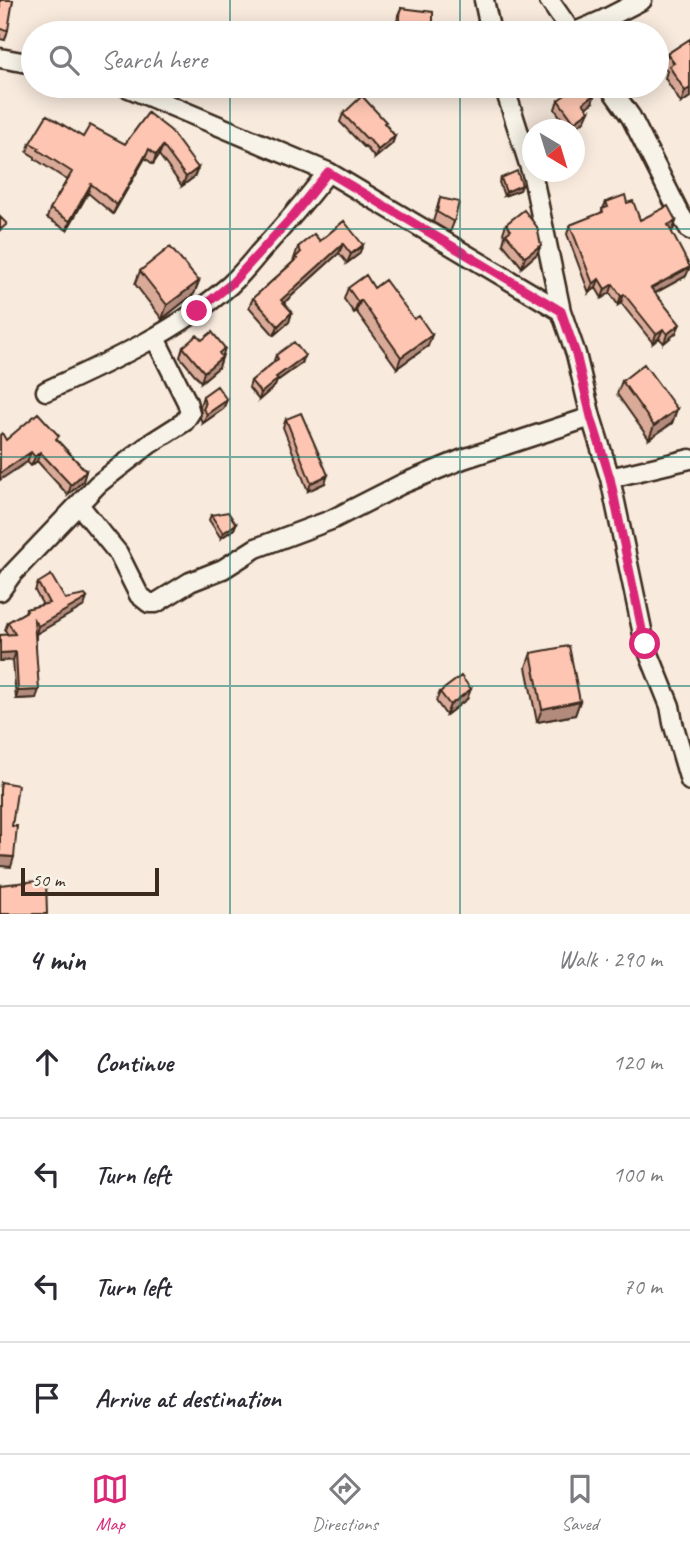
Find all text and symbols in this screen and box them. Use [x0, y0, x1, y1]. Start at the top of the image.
search box [21, 21, 669, 98]
icon: search [45, 41, 83, 79]
text: Search here [101, 43, 207, 76]
north arrow [522, 119, 585, 182]
route end [181, 295, 212, 326]
route start [629, 628, 660, 659]
scale bar [21, 865, 159, 897]
text: 50 m [32, 868, 64, 892]
text: 4 min [28, 941, 85, 979]
text: Walk · 290 m [558, 945, 662, 974]
icon: ahead [28, 1043, 66, 1081]
text: Continue [95, 1046, 173, 1079]
text: 120 m [613, 1048, 662, 1077]
icon: left [28, 1155, 66, 1193]
text: Turn left [95, 1158, 170, 1191]
text: 100 m [613, 1160, 662, 1189]
icon: left [28, 1267, 66, 1305]
text: Turn left [95, 1270, 170, 1303]
text: 70 m [623, 1272, 662, 1301]
icon: arrive [28, 1379, 66, 1417]
text: Arrive at destination [95, 1382, 281, 1415]
tab: Map [91, 1470, 129, 1536]
tab: Directions [312, 1470, 378, 1536]
tab: Saved [561, 1470, 599, 1536]

